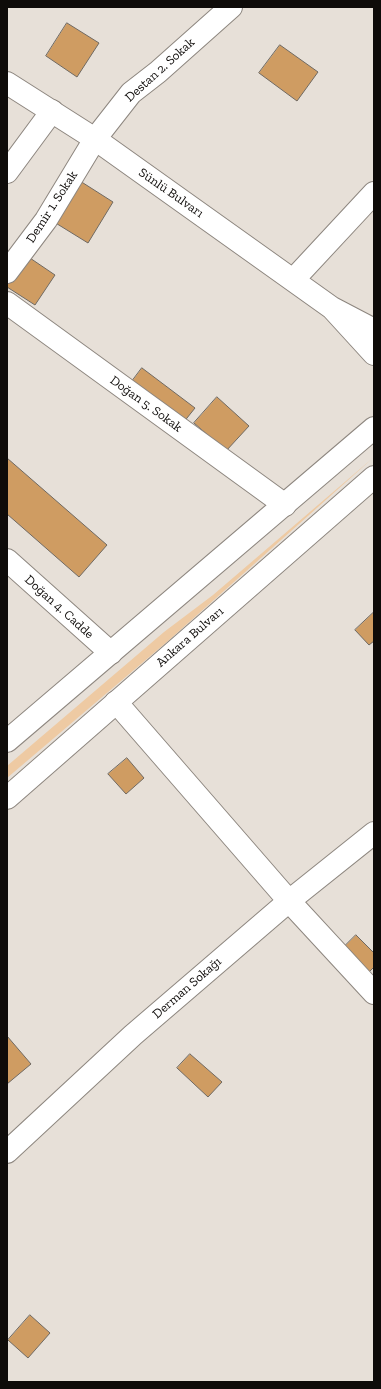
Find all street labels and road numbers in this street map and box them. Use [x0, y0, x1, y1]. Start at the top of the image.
street label: Destan 2. Sokak [122, 35, 198, 105]
street label: Sünlü Bulvarı [135, 165, 207, 221]
street label: Demir 1. Sokak [23, 168, 81, 246]
street label: Doğan 5. Sokak [107, 373, 185, 435]
street label: Doğan 4. Cadde [21, 572, 97, 642]
street label: Ankara Bulvarı [153, 604, 227, 670]
street label: Derman Sokağı [149, 954, 225, 1022]

